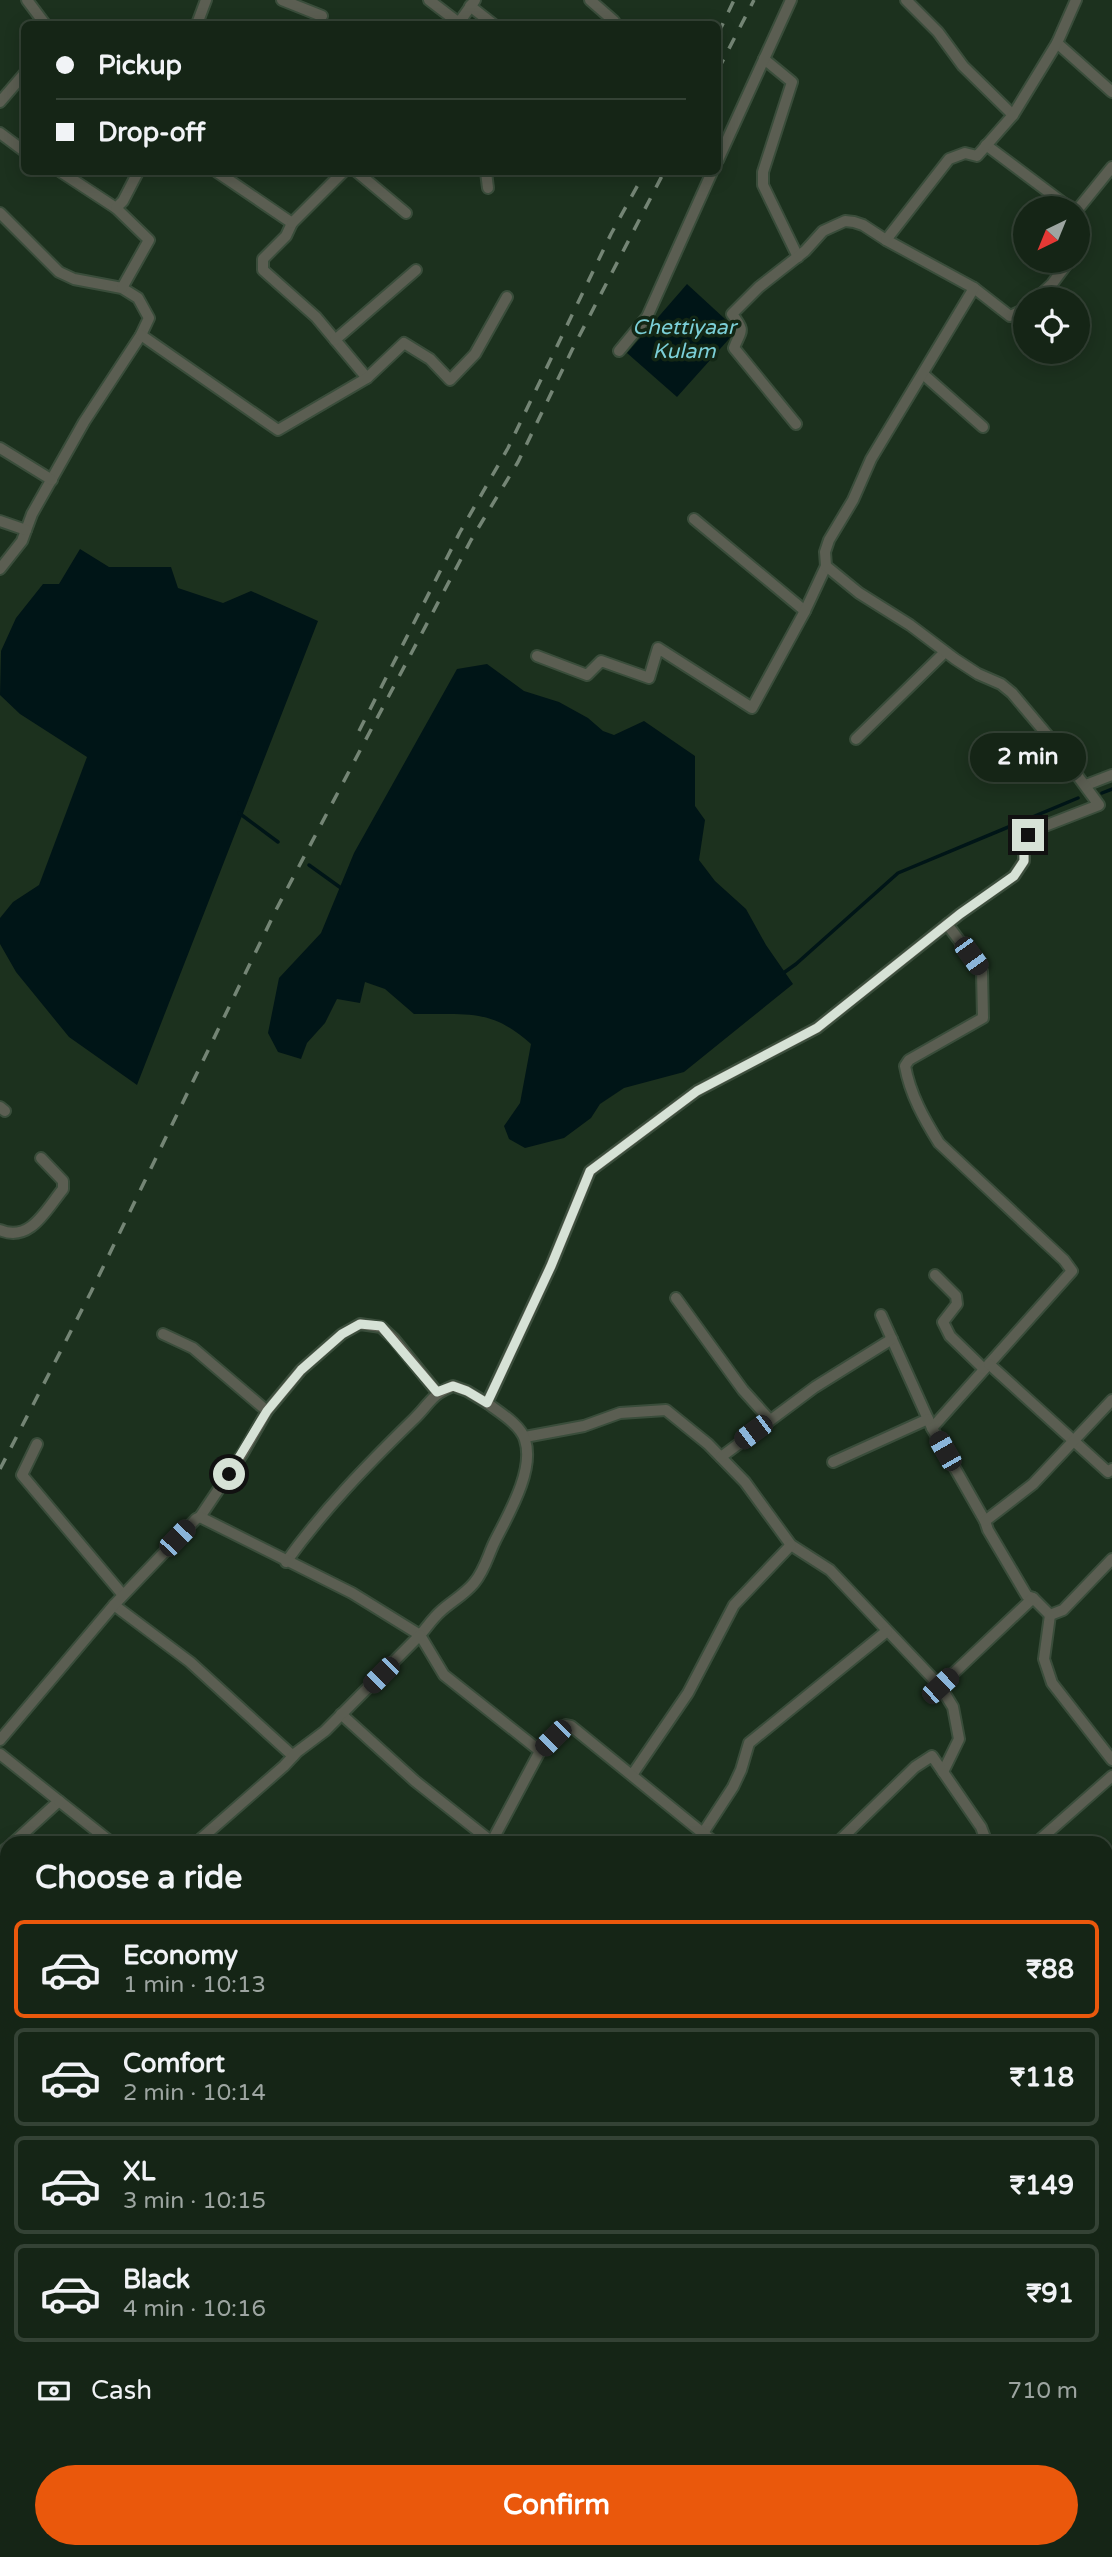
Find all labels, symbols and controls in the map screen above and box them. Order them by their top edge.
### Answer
text: Pickup [98,50,182,81]
text: Drop-off [98,117,205,148]
north arrow [1013,196,1090,273]
map controls [1013,196,1090,364]
button: locate [1013,287,1090,364]
water label: Chettiyaar Kulam [632,315,739,364]
callout: 2 min [970,734,1086,782]
text: 2 min [997,743,1059,771]
route end [1012,819,1044,851]
car [951,933,992,979]
car [730,1411,777,1453]
car [926,1428,965,1474]
route start [213,1458,245,1490]
car [155,1516,200,1560]
car [359,1653,404,1697]
car [918,1664,963,1708]
car [531,1716,576,1760]
text: Choose a ride [35,1859,242,1897]
icon: car [39,1938,102,2001]
text: Economy [123,1940,238,1971]
text: ₹88 [1026,1954,1074,1985]
text: 1 min · 10:13 [123,1971,266,1999]
icon: car [39,2046,102,2109]
text: Comfort [123,2048,225,2079]
text: ₹118 [1010,2062,1074,2093]
text: 2 min · 10:14 [123,2079,266,2107]
icon: car [39,2154,102,2217]
text: XL [123,2156,155,2187]
text: ₹149 [1010,2170,1074,2201]
text: 3 min · 10:15 [123,2187,266,2215]
icon: car [39,2262,102,2325]
text: Black [123,2264,190,2295]
text: ₹91 [1026,2278,1074,2309]
text: 4 min · 10:16 [123,2295,266,2323]
icon: cash [35,2372,73,2410]
text: Cash [91,2375,152,2406]
text: 710 m [1008,2377,1078,2405]
button: Confirm [35,2465,1078,2545]

